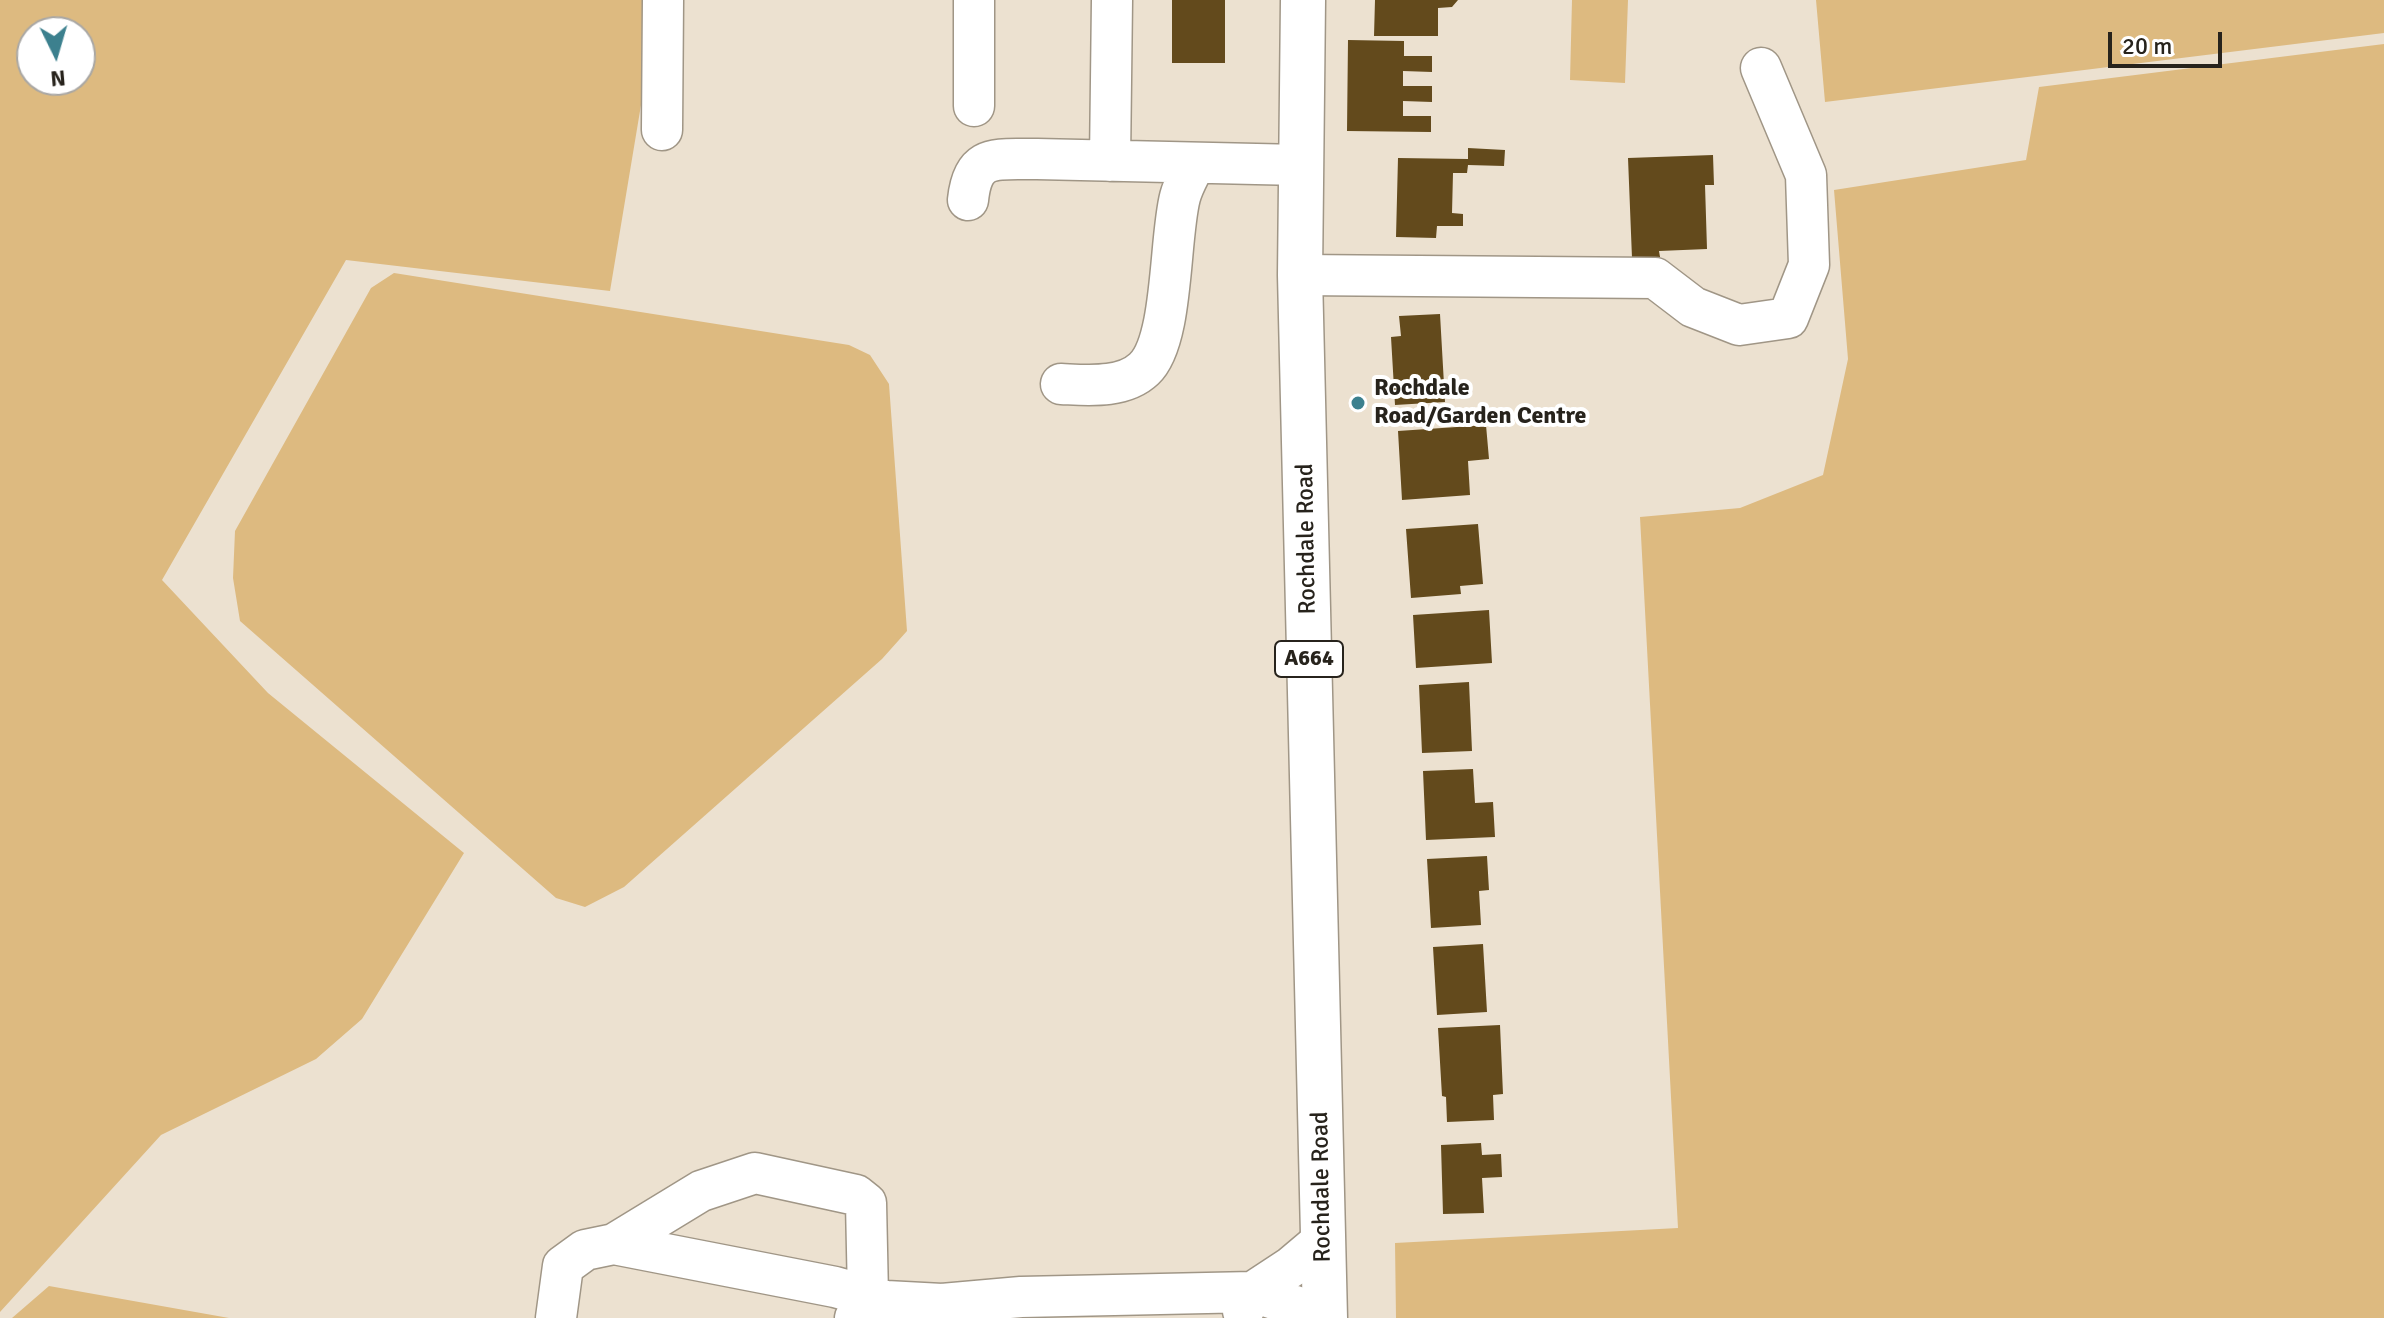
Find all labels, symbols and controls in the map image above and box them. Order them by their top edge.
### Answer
north arrow [16,16,96,96]
scale bar [2112,16,2226,66]
text: 20 m [2122,31,2172,61]
text: N [49,64,67,93]
place label: Rochdale Road/Garden Centre [1374,375,1587,431]
marker: Rochdale Road/Garden Centre [1349,394,1367,412]
street label: Rochdale Road [1291,463,1323,615]
road number: A664 [1275,641,1343,677]
street label: Rochdale Road [1306,1111,1338,1263]

